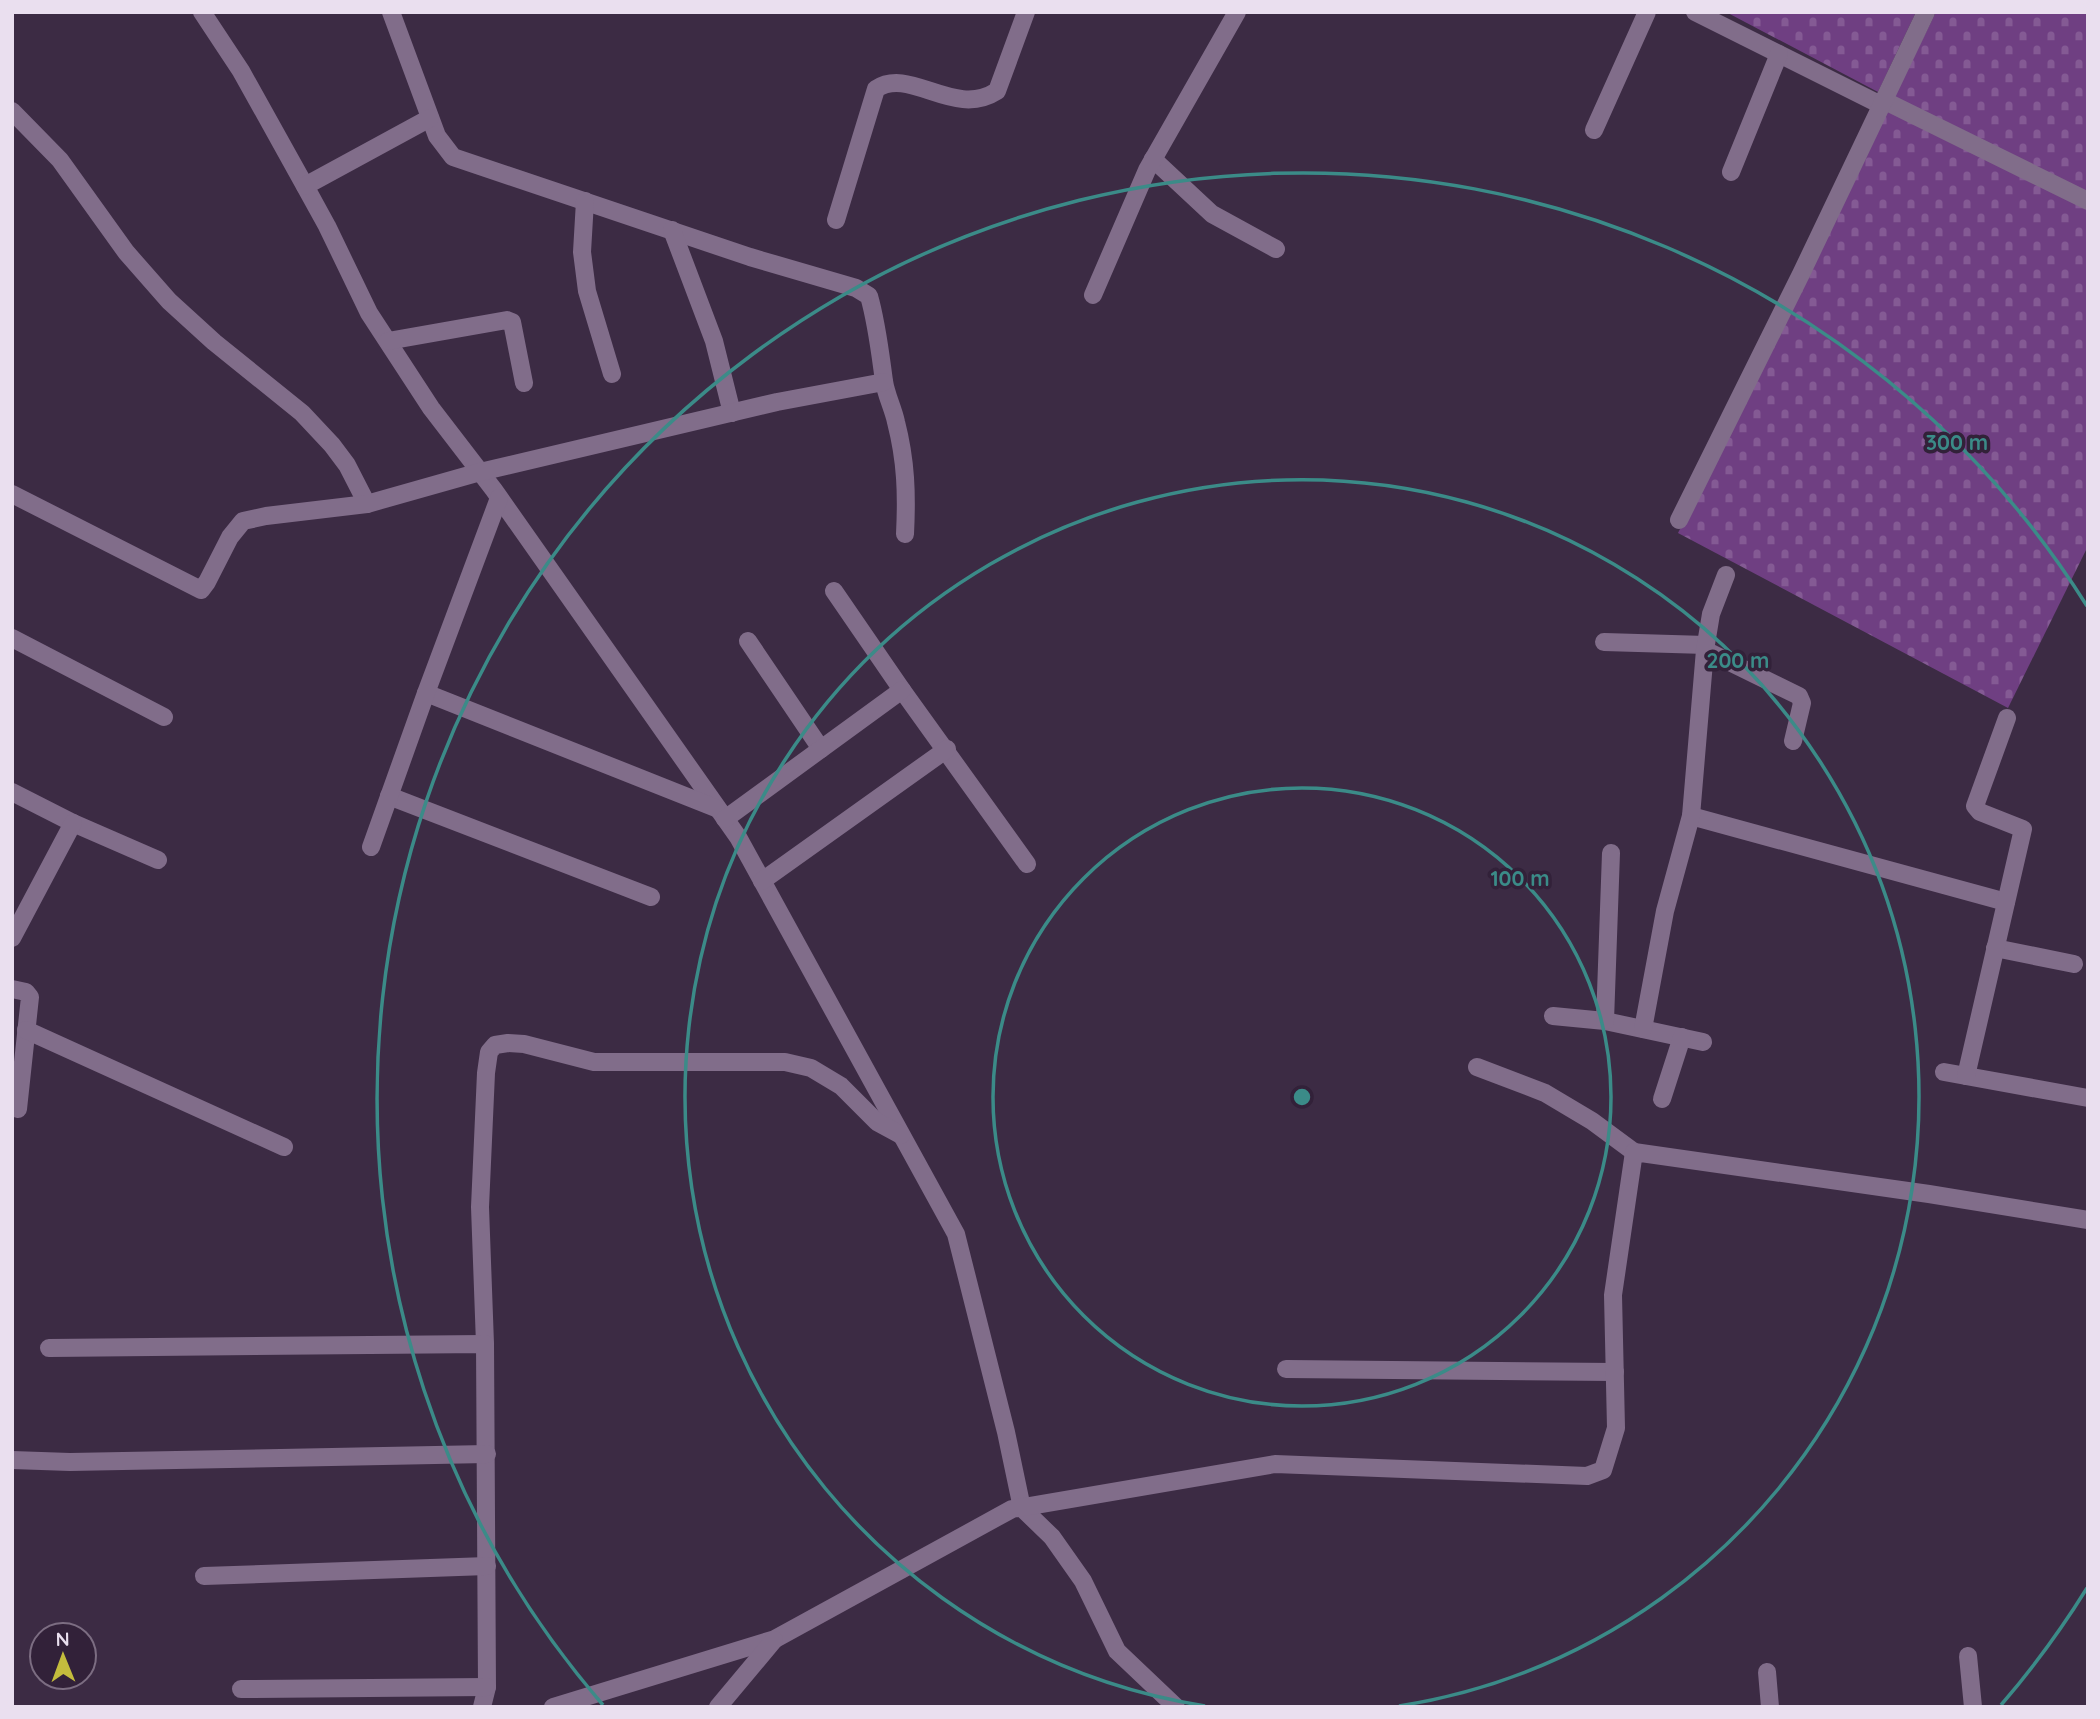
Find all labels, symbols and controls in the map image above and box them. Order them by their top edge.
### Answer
text: 300 m [1926,429,1988,455]
text: 200 m [1707,647,1769,673]
text: 100 m [1490,865,1550,891]
centre of rings [1290,1085,1314,1109]
north arrow [28,1621,98,1691]
text: N [56,1627,70,1651]

